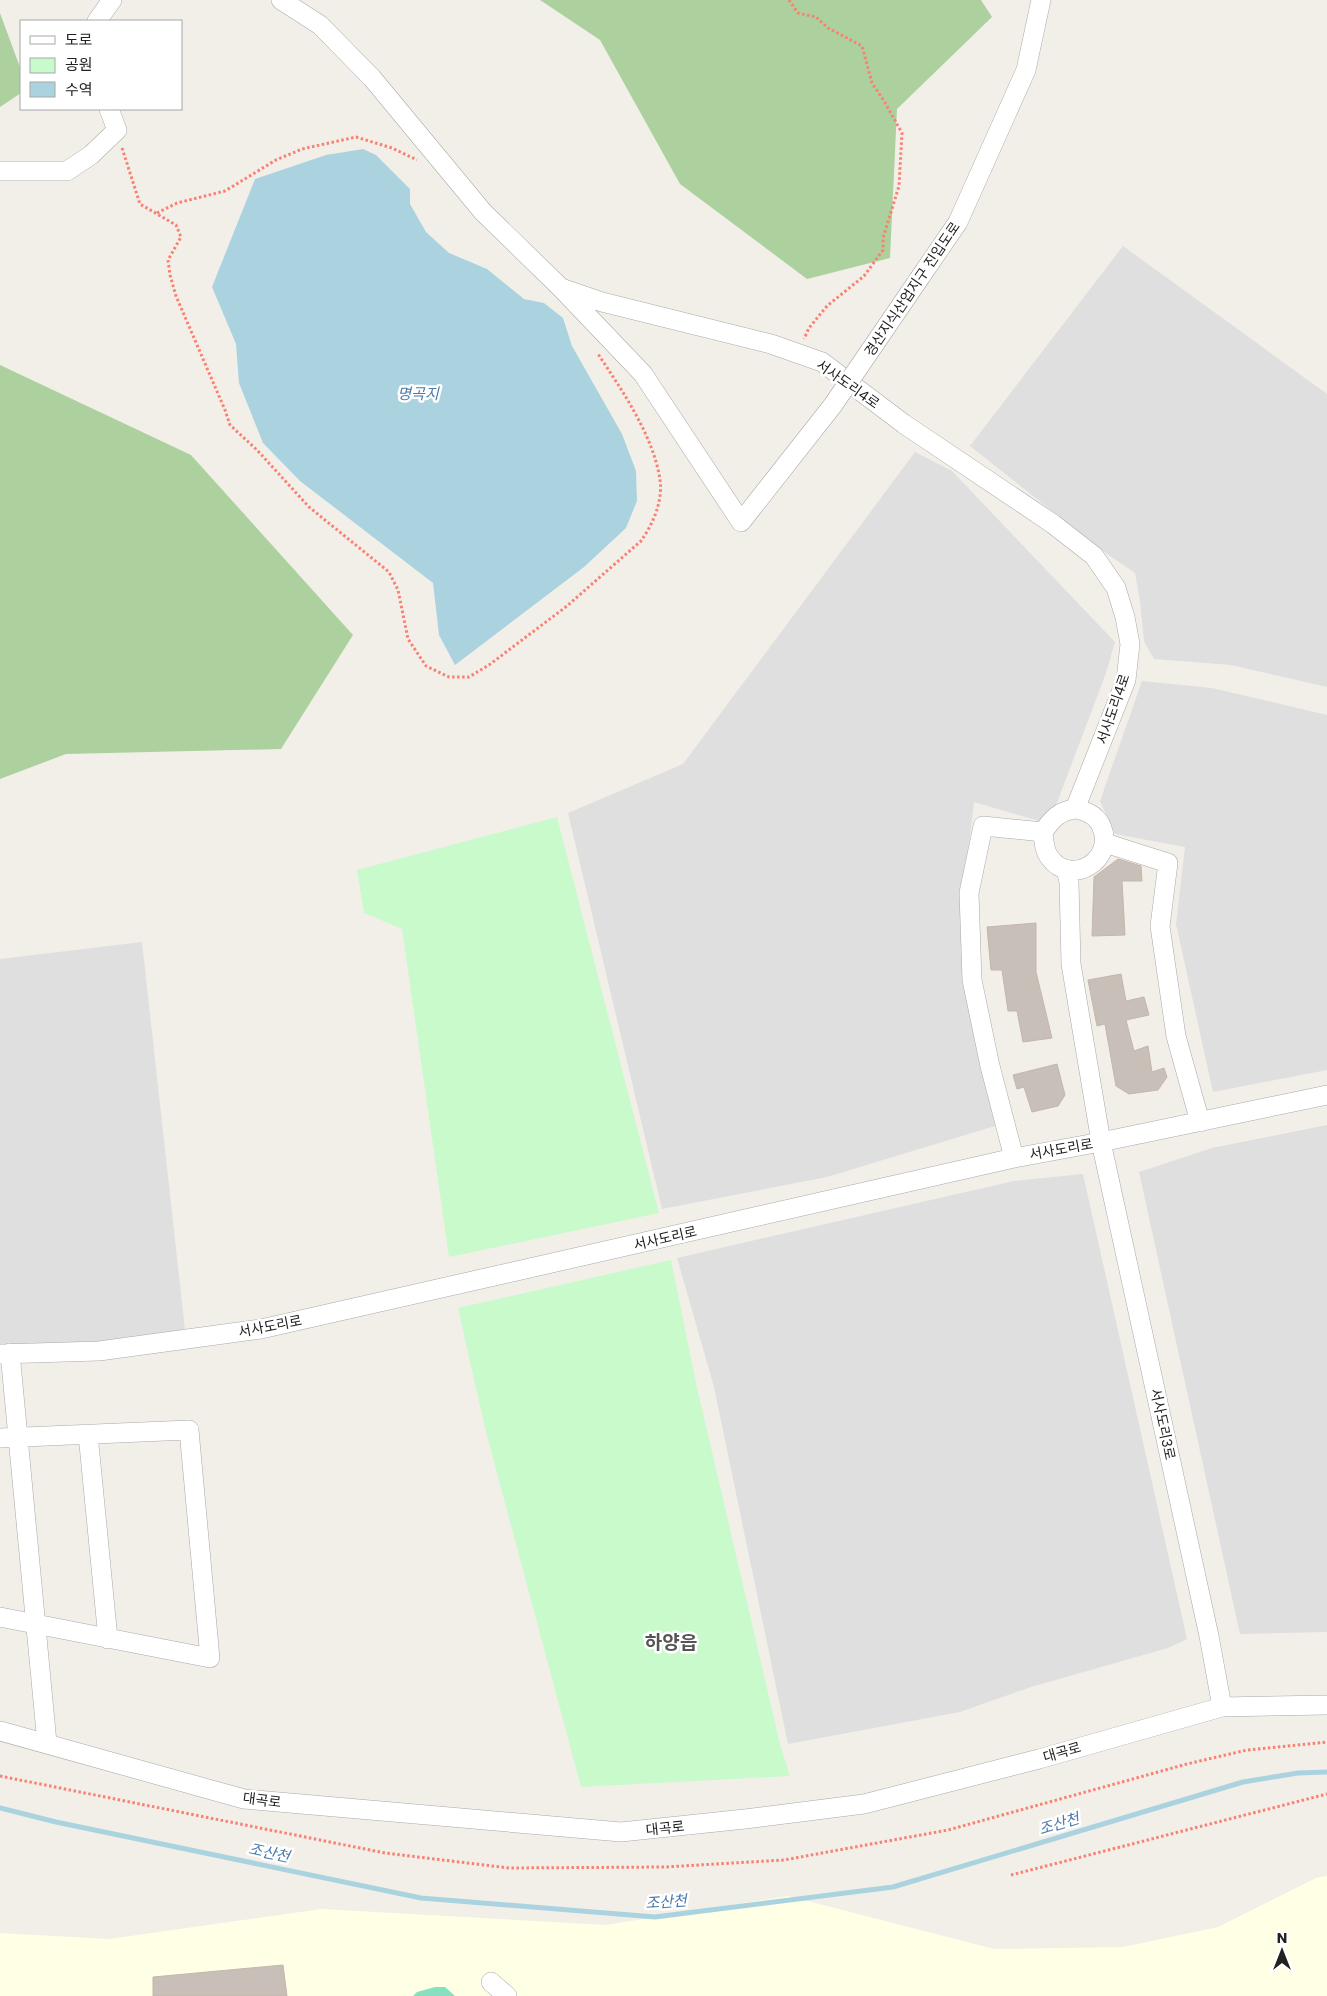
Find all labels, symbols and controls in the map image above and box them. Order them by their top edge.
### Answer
legend [20,20,182,110]
text: 도로 [65,29,93,50]
text: 공원 [65,54,93,75]
text: 수역 [65,79,93,100]
street label: 경산지식산업지구 진입도로 [859,218,965,360]
street label: 서사도리4로 [812,355,884,413]
water label: 명곡지 [397,383,440,404]
street label: 서사도리4로 [1092,671,1134,747]
street label: 서사도리로 [1028,1134,1095,1164]
street label: 서사도리로 [631,1221,699,1255]
street label: 서사도리로 [236,1310,304,1342]
street label: 서사도리3로 [1146,1386,1180,1462]
district label: 하양읍 [645,1629,697,1656]
street label: 대곡로 [1041,1737,1083,1767]
street label: 대곡로 [242,1788,283,1812]
water label: 조산천 [1036,1807,1084,1840]
street label: 대곡로 [645,1816,685,1840]
water label: 조산천 [247,1838,294,1868]
water label: 조산천 [645,1889,690,1913]
north arrow [1257,1926,1307,1976]
text: N [1277,1928,1287,1948]

